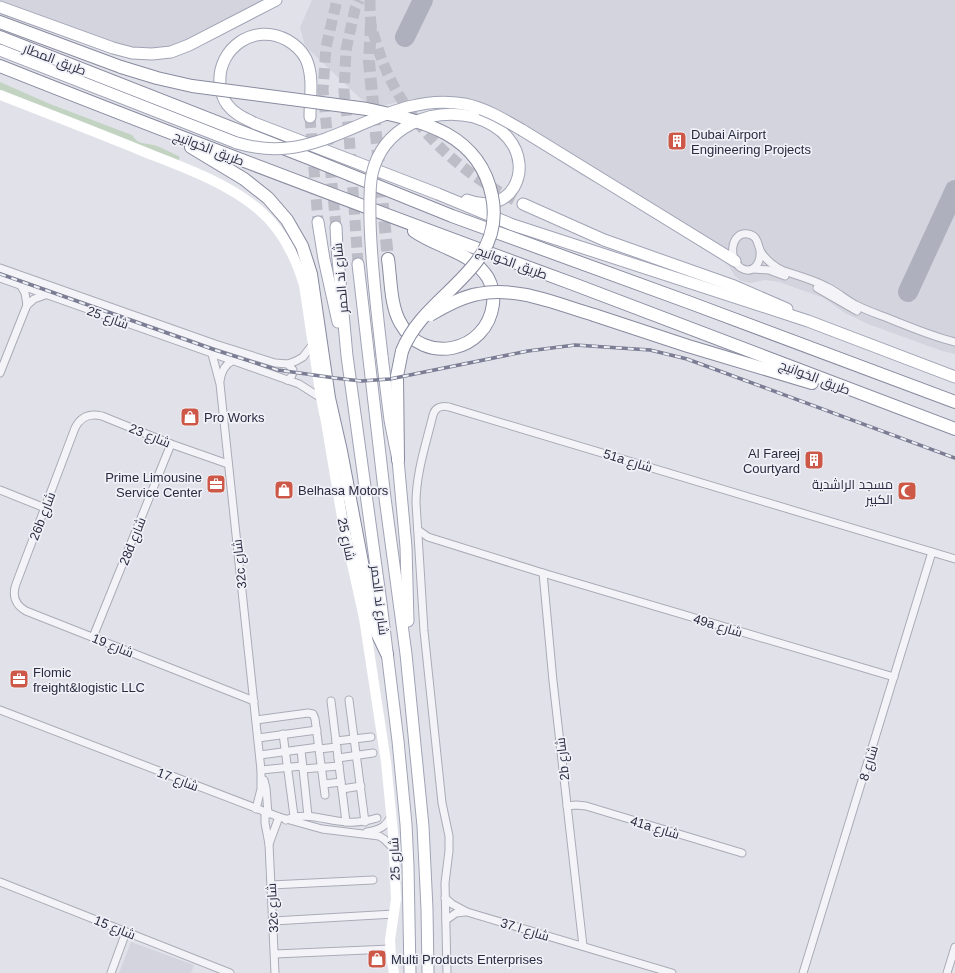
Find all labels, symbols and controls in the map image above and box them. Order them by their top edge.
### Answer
street label: طريق المطار [20,40,88,78]
place label: Dubai Airport Engineering Projects [691,127,811,157]
street label: طريق الخوانيج [171,128,246,170]
building icon: Dubai Airport Engineering Projects [666,130,688,152]
street label: شارع ند الحمر [330,242,352,315]
street label: طريق الخوانيج [474,243,549,283]
street label: شارع 25 [85,303,131,333]
street label: طريق الخوانيج [777,357,852,399]
shop icon: Pro Works [179,406,201,428]
place label: Pro Works [204,410,265,425]
street label: شارع 23 [127,420,173,451]
street label: 51a شارع [601,446,654,476]
place label: Al Fareej Courtyard [743,446,800,476]
building icon: Al Fareej Courtyard [803,449,825,471]
place label: Prime Limousine Service Center [105,470,203,500]
office icon: Prime Limousine Service Center [205,473,227,495]
place label: مسجد الراشدية الكبير [812,477,893,507]
shop icon: Belhasa Motors [273,479,295,501]
mosque icon: مسجد الراشدية الكبير [896,480,918,502]
place label: Belhasa Motors [298,483,389,498]
street label: 26b شارع [26,490,59,543]
street label: 28d شارع [116,515,150,568]
street label: شارع 25 [334,516,358,562]
street label: 32c شارع [229,538,251,589]
street label: شارع ند الحمر [367,563,391,636]
street label: 49a شارع [691,611,744,641]
street label: شارع 19 [90,630,136,661]
place label: Flomic freight&logistic LLC [33,665,145,695]
office icon: Flomic freight&logistic LLC [8,668,30,690]
street label: 2b شارع [553,737,573,781]
street label: شارع 8 [856,744,882,783]
street label: شارع 17 [155,765,201,795]
street label: 41a شارع [628,813,681,843]
street label: شارع 25 [386,837,404,881]
street label: 32c شارع [264,883,282,933]
street label: شارع 15 [92,912,138,943]
street label: شارع ا 37 [498,915,551,945]
shop icon: Multi Products Enterprises [366,948,388,970]
place label: Multi Products Enterprises [391,952,543,967]

